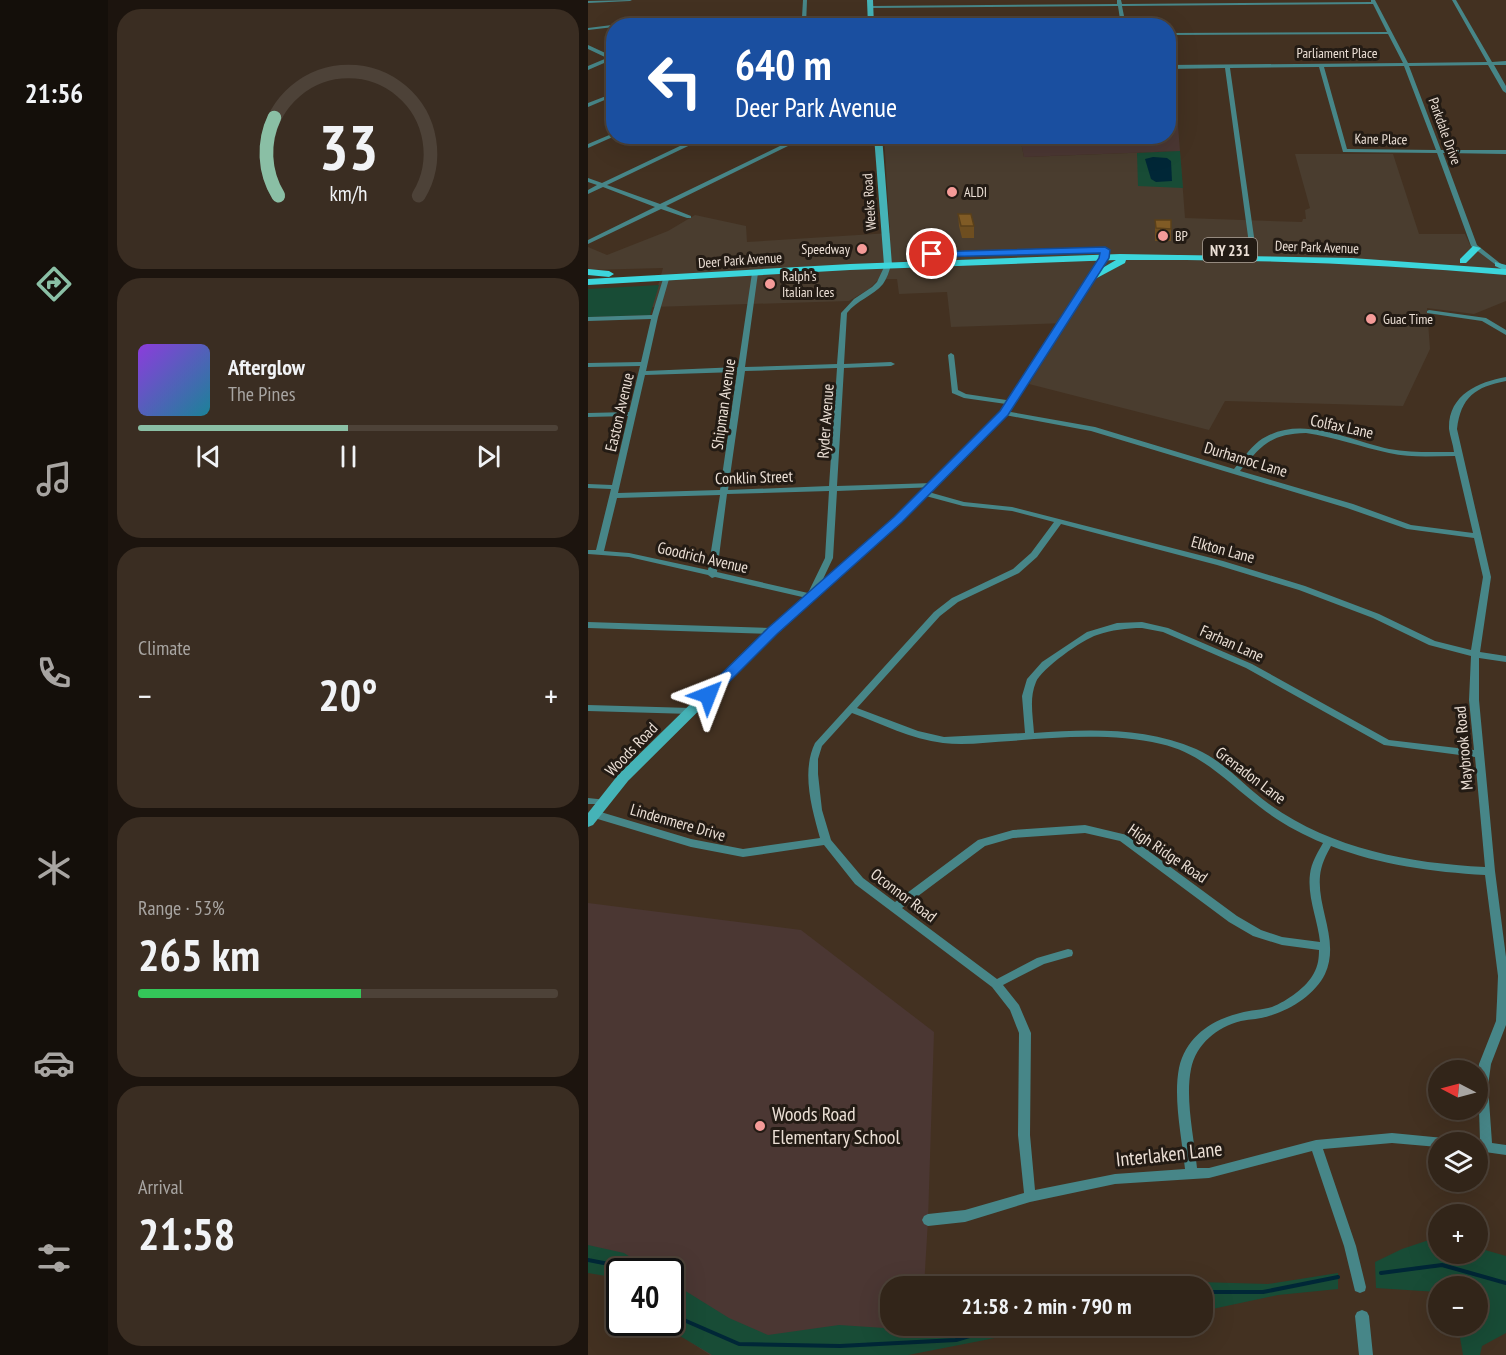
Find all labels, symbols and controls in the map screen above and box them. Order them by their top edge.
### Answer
text: 640 m [735,37,832,92]
icon: left [636,42,714,120]
street label: Parliament Place [1297,44,1378,62]
text: 21:56 [25,76,83,110]
text: Deer Park Avenue [735,90,897,124]
street label: Parkdale Drive [1425,95,1465,167]
text: 33 [318,106,378,187]
street label: Kane Place [1354,130,1408,148]
street label: Weeks Road [858,173,880,231]
text: km/h [329,179,367,207]
place label: ALDI [964,183,987,201]
marker: ALDI [945,185,959,199]
place label: BP [1175,227,1188,245]
pin [906,228,957,279]
marker: BP [1156,229,1170,243]
icon: arrive [915,237,948,270]
street label: Deer Park Avenue [1275,237,1360,257]
road number: NY 231 [1203,238,1257,262]
place label: Speedway [801,240,851,258]
marker: Speedway [855,242,869,256]
street label: Deer Park Avenue [697,248,783,272]
icon: directions [33,263,75,305]
place label: Ralph's Italian Ices [782,267,835,301]
marker: Ralph's Italian Ices [763,277,777,291]
place label: Guac Time [1383,310,1433,328]
marker: Guac Time [1364,312,1378,326]
text: Afterglow [228,353,305,381]
street label: Shipman Avenue [707,357,739,451]
street label: Easton Avenue [600,371,638,453]
text: The Pines [228,381,295,407]
street label: Ryder Avenue [812,383,838,459]
street label: Colfax Lane [1309,410,1375,442]
street label: Durhamoc Lane [1202,437,1290,481]
icon: previous [192,440,225,473]
icon: pause [332,440,365,473]
icon: next [472,440,505,473]
icon: music [33,458,75,500]
street label: Conklin Street [715,466,794,488]
street label: Elkton Lane [1189,531,1257,567]
street label: Goodrich Avenue [656,537,750,577]
street label: Farhan Lane [1197,620,1267,666]
text: Climate [138,635,191,661]
icon: phone [33,652,75,694]
position arrow [676,663,740,727]
text: 20° [318,665,378,723]
text: − [138,674,152,717]
text: + [544,674,558,717]
street label: Maybrook Road [1449,705,1477,791]
street label: Woods Road [601,718,662,780]
street label: Grenadon Lane [1212,742,1290,808]
street label: Lindenmere Drive [628,799,728,845]
street label: High Ridge Road [1124,819,1212,887]
icon: climate [33,847,75,889]
street label: Oconnor Road [867,864,941,926]
text: Range · 53% [138,895,225,921]
text: 265 km [138,925,260,983]
icon: car [33,1042,75,1084]
north arrow [1428,1060,1488,1120]
map controls [1428,1060,1488,1336]
place label: Woods Road Elementary School [772,1101,900,1150]
marker: Woods Road Elementary School [753,1119,767,1133]
button: layers [1428,1132,1488,1192]
street label: Interlaken Lane [1114,1135,1224,1173]
text: Arrival [138,1174,183,1200]
text: 21:58 [138,1204,235,1262]
button: + [1428,1204,1488,1264]
icon: filters [33,1237,75,1279]
speed limit sign: 40 [606,1258,684,1336]
button: − [1428,1276,1488,1336]
text: 21:58 · 2 min · 790 m [961,1292,1132,1320]

